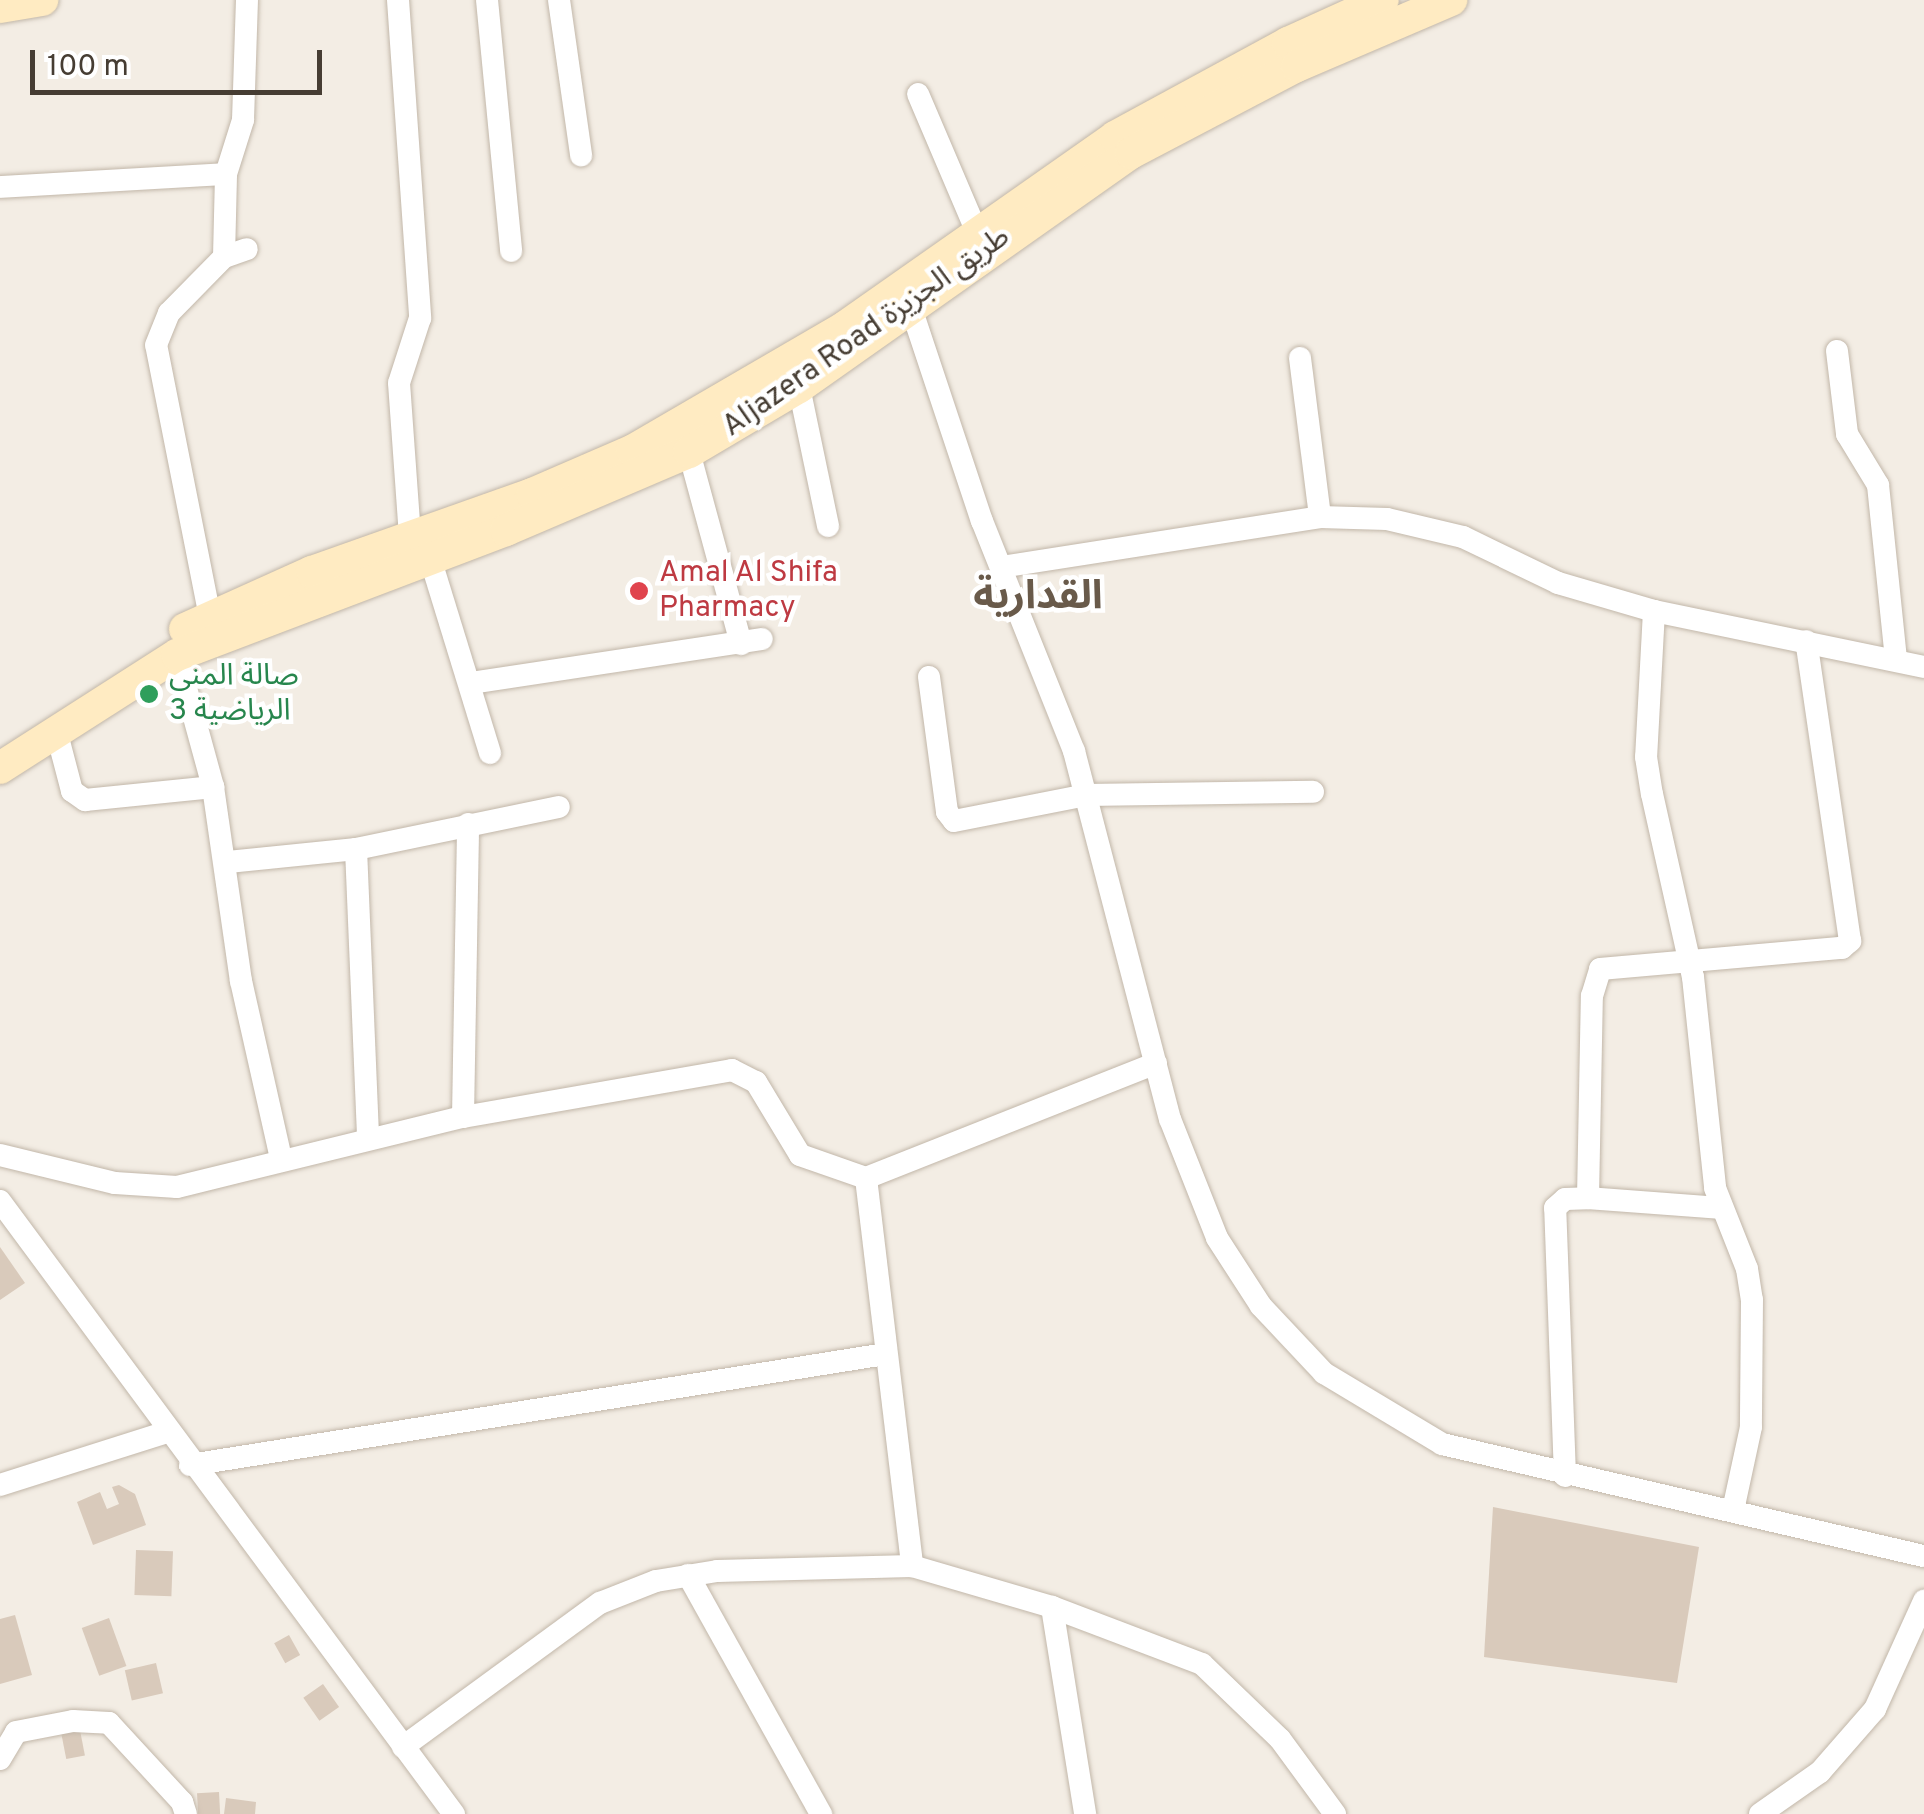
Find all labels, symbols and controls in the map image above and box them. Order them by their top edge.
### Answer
scale bar [35,30,328,92]
text: 100 m [47,49,129,86]
street label: Aljazera Road طريق الجزيزة [716,220,1018,446]
place label: Amal Al Shifa Pharmacy [659,556,839,626]
district label: القدارية [973,574,1103,622]
marker: Amal Al Shifa Pharmacy [628,580,650,602]
place label: صالة المنى الرياضية 3 [169,659,299,730]
marker: صالة المنى الرياضية 3 [138,683,160,705]

